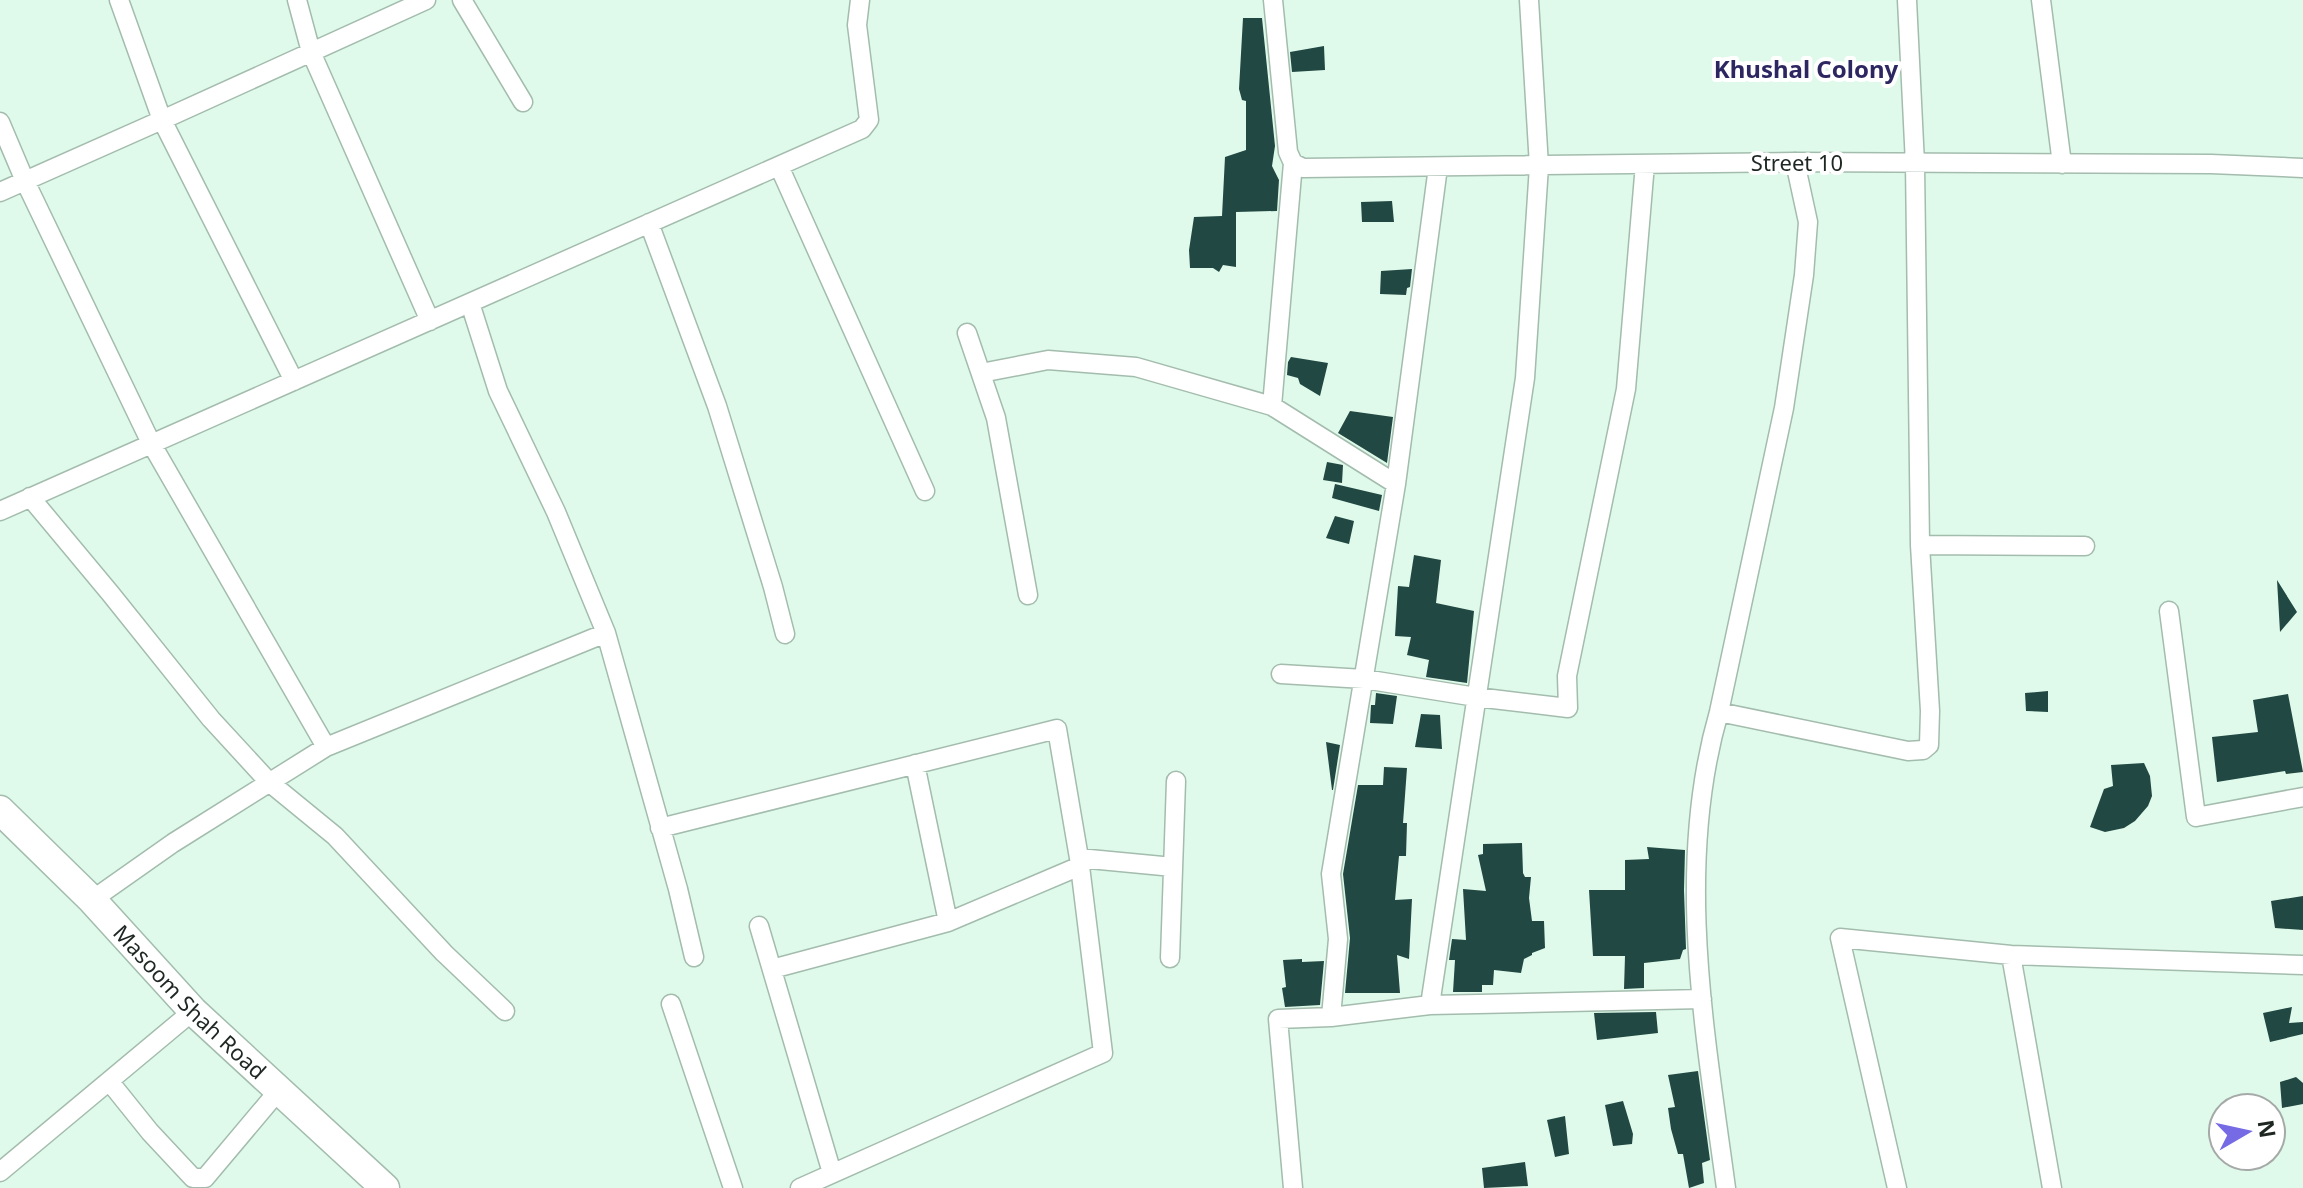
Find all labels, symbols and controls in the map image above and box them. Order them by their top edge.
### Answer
district label: Khushal Colony [1714,52,1899,85]
street label: Street 10 [1751,147,1843,177]
street label: Masoom Shah Road [107,918,273,1085]
north arrow [2207,1092,2287,1172]
text: N [2252,1118,2284,1140]

